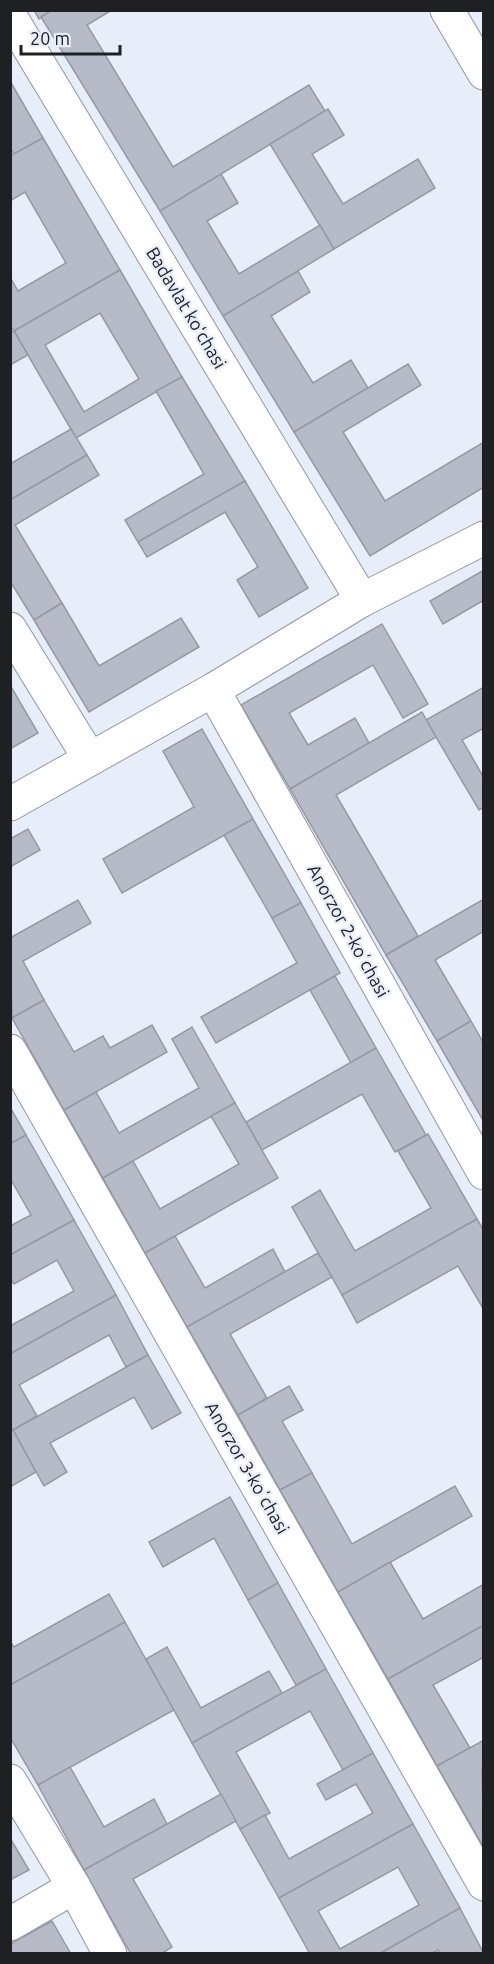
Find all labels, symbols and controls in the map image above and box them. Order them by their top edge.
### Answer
scale bar [21,18,120,56]
text: 20 m [30,28,70,48]
street label: Badavlat koʻchasi [143,243,231,372]
street label: Аnorzor 2-koʼchasi [304,861,394,1000]
street label: Аnorzor 3-koʼchasi [202,1398,294,1537]

